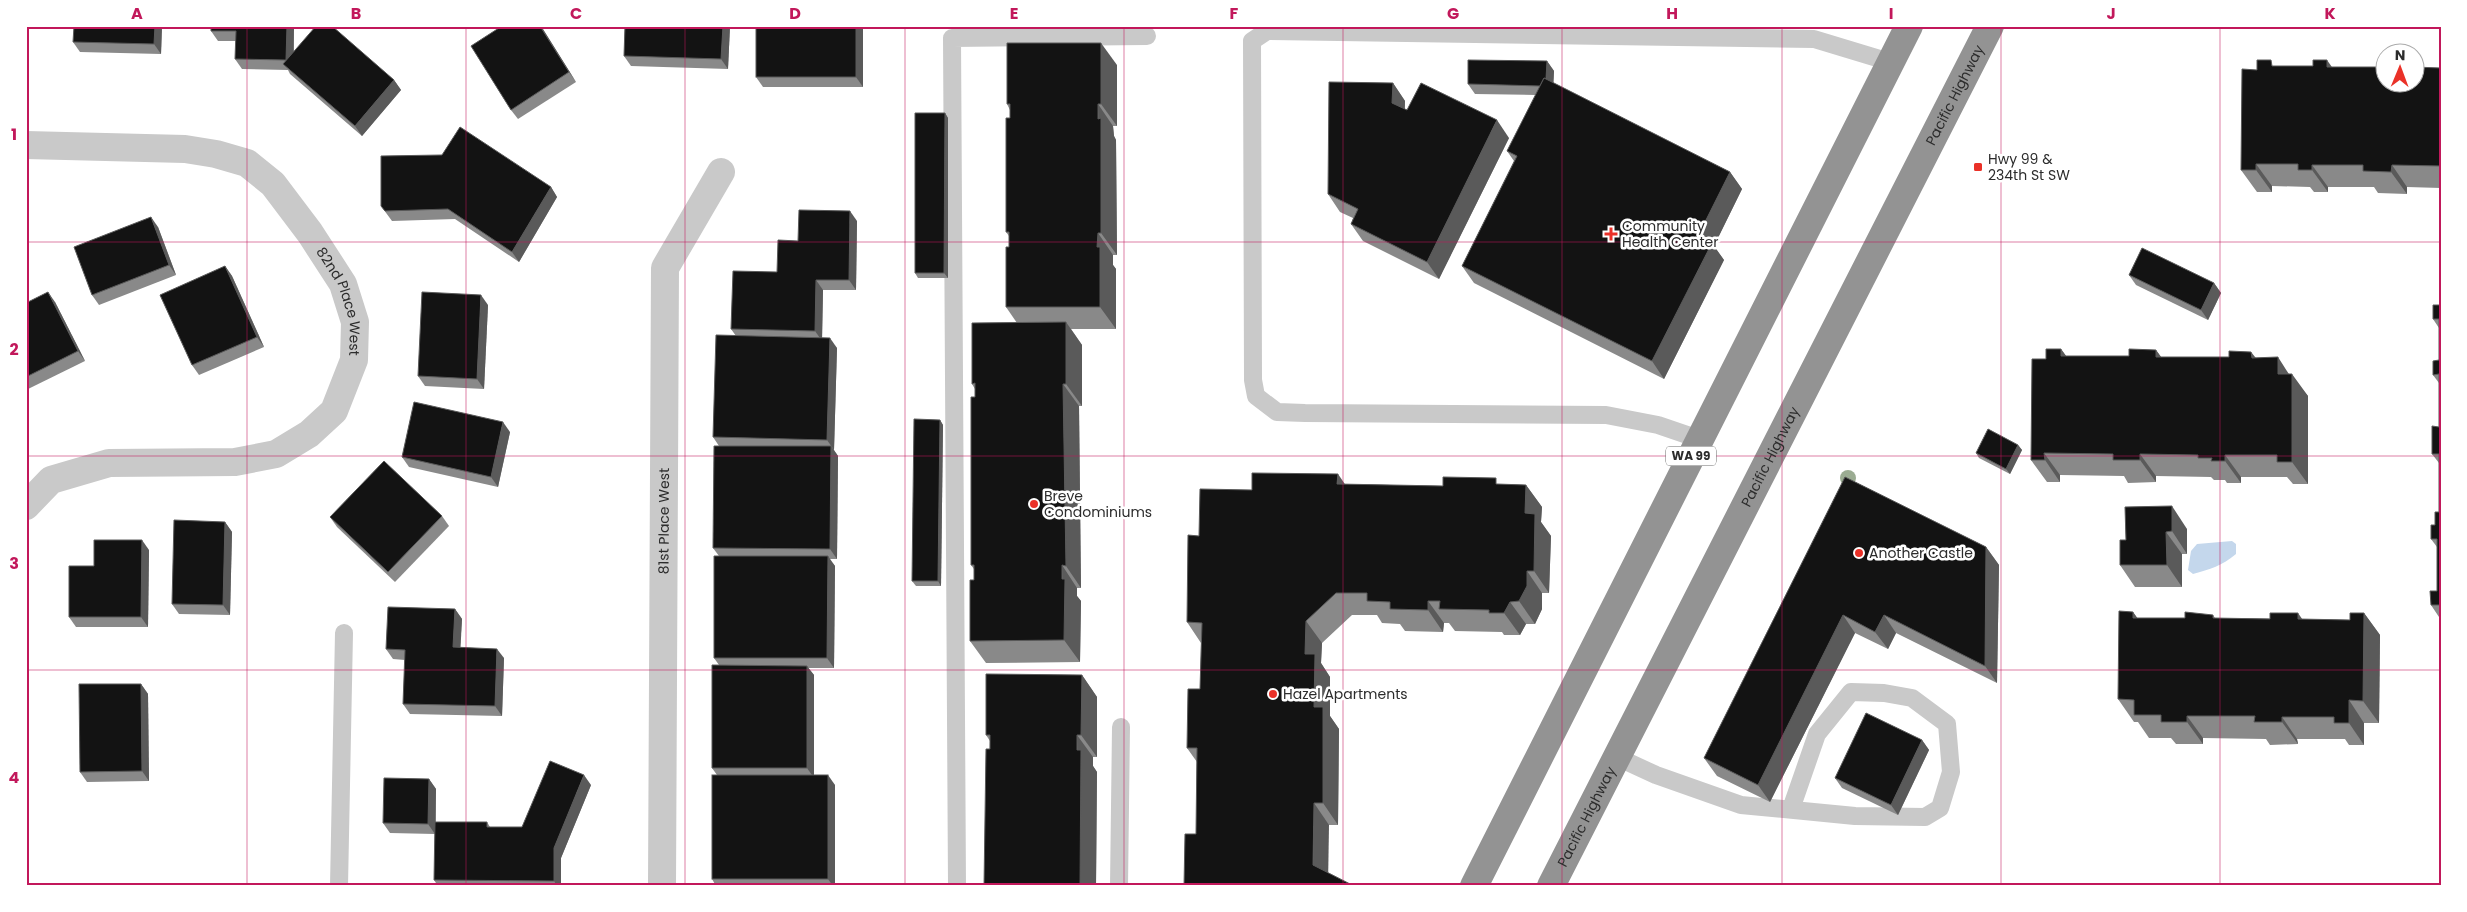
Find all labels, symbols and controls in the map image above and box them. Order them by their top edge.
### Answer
text: A [131,2,143,25]
text: B [351,2,361,25]
text: C [570,2,582,25]
text: D [789,2,801,25]
text: E [1010,2,1018,25]
text: F [1230,2,1239,25]
text: G [1447,2,1459,25]
text: H [1666,2,1678,25]
text: I [1889,2,1893,25]
text: J [2106,2,2116,25]
text: K [2324,2,2336,25]
street label: Pacific Highway [1921,41,1989,149]
north arrow [2374,42,2424,92]
text: N [2395,45,2406,65]
text: 1 [11,123,17,146]
place label: Hwy 99 & 234th St SW [1988,149,2070,185]
marker: Hwy 99 & 234th St SW [1972,161,1984,173]
place label: Community Health Center [1622,216,1719,252]
marker: Community Health Center [1604,227,1618,241]
street label: 82nd Place West [312,243,365,356]
text: 2 [9,338,19,361]
street label: Pacific Highway [1736,403,1804,510]
road number: WA 99 [1666,446,1716,466]
street label: 81st Place West [654,468,674,574]
place label: Breve Condominiums [1044,486,1152,522]
marker: Breve Condominiums [1028,498,1040,510]
place label: Another Castle [1869,543,1973,563]
marker: Another Castle [1853,547,1865,559]
text: 3 [9,552,19,575]
place label: Hazel Apartments [1283,684,1408,704]
marker: Hazel Apartments [1267,688,1279,700]
street label: Pacific Highway [1552,763,1620,870]
text: 4 [9,766,20,789]

